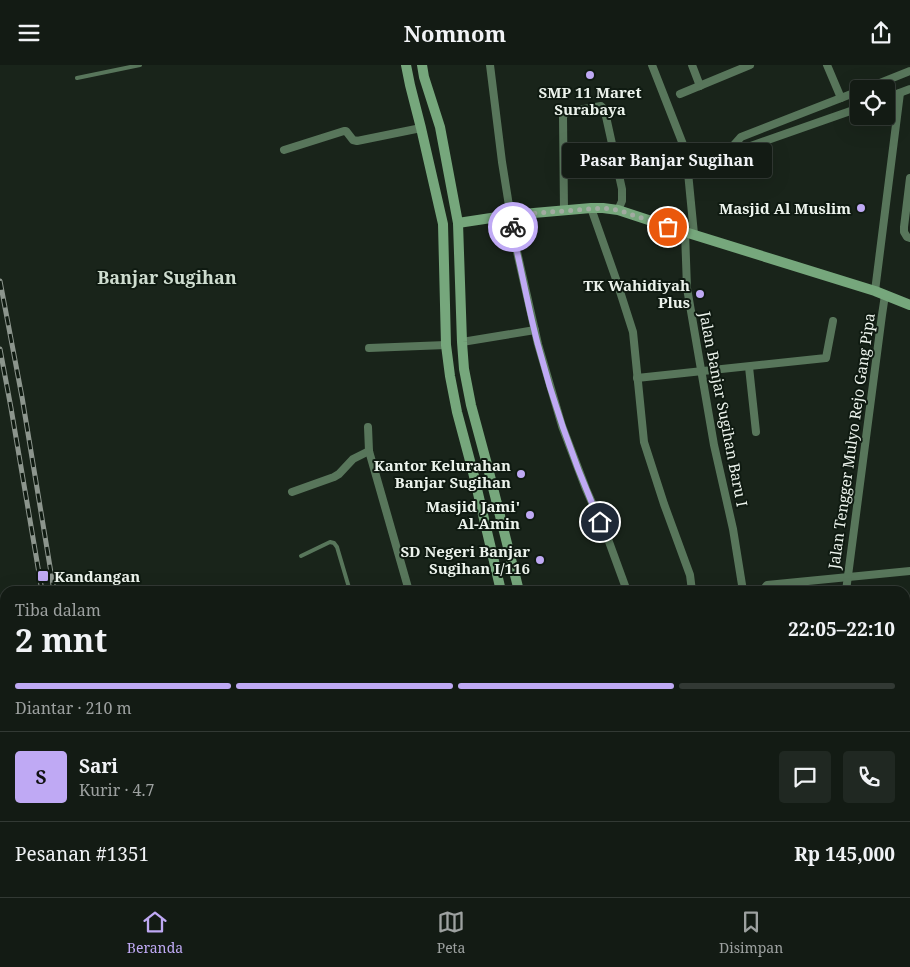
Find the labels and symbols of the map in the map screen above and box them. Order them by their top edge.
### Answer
marker: SMP 11 Maret Surabaya [584,69,596,81]
place label: SMP 11 Maret Surabaya [538,82,642,119]
callout: Pasar Banjar Sugihan [563,142,773,177]
place label: Masjid Al Muslim [719,198,851,218]
courier [488,202,538,252]
marker: Masjid Al Muslim [855,202,867,214]
pin [647,206,689,248]
district label: Banjar Sugihan [97,265,237,289]
place label: TK Wahidiyah Plus [583,275,690,312]
marker: TK Wahidiyah Plus [694,288,706,300]
street label: Jalan Banjar Sugihan Baru I [695,309,753,508]
street label: Jalan Tengger Mulyo Rejo Gang Pipa [823,312,879,571]
place label: Kantor Kelurahan Banjar Sugihan [374,455,511,492]
marker: Kantor Kelurahan Banjar Sugihan [515,468,527,480]
place label: Masjid Jami' Al-Amin [426,496,520,533]
pin [579,501,621,543]
marker: Masjid Jami' Al-Amin [524,509,536,521]
place label: SD Negeri Banjar Sugihan I/116 [400,541,530,578]
marker: SD Negeri Banjar Sugihan I/116 [534,554,546,566]
place label: Kandangan [54,566,140,586]
marker: Kandangan [36,569,50,583]

